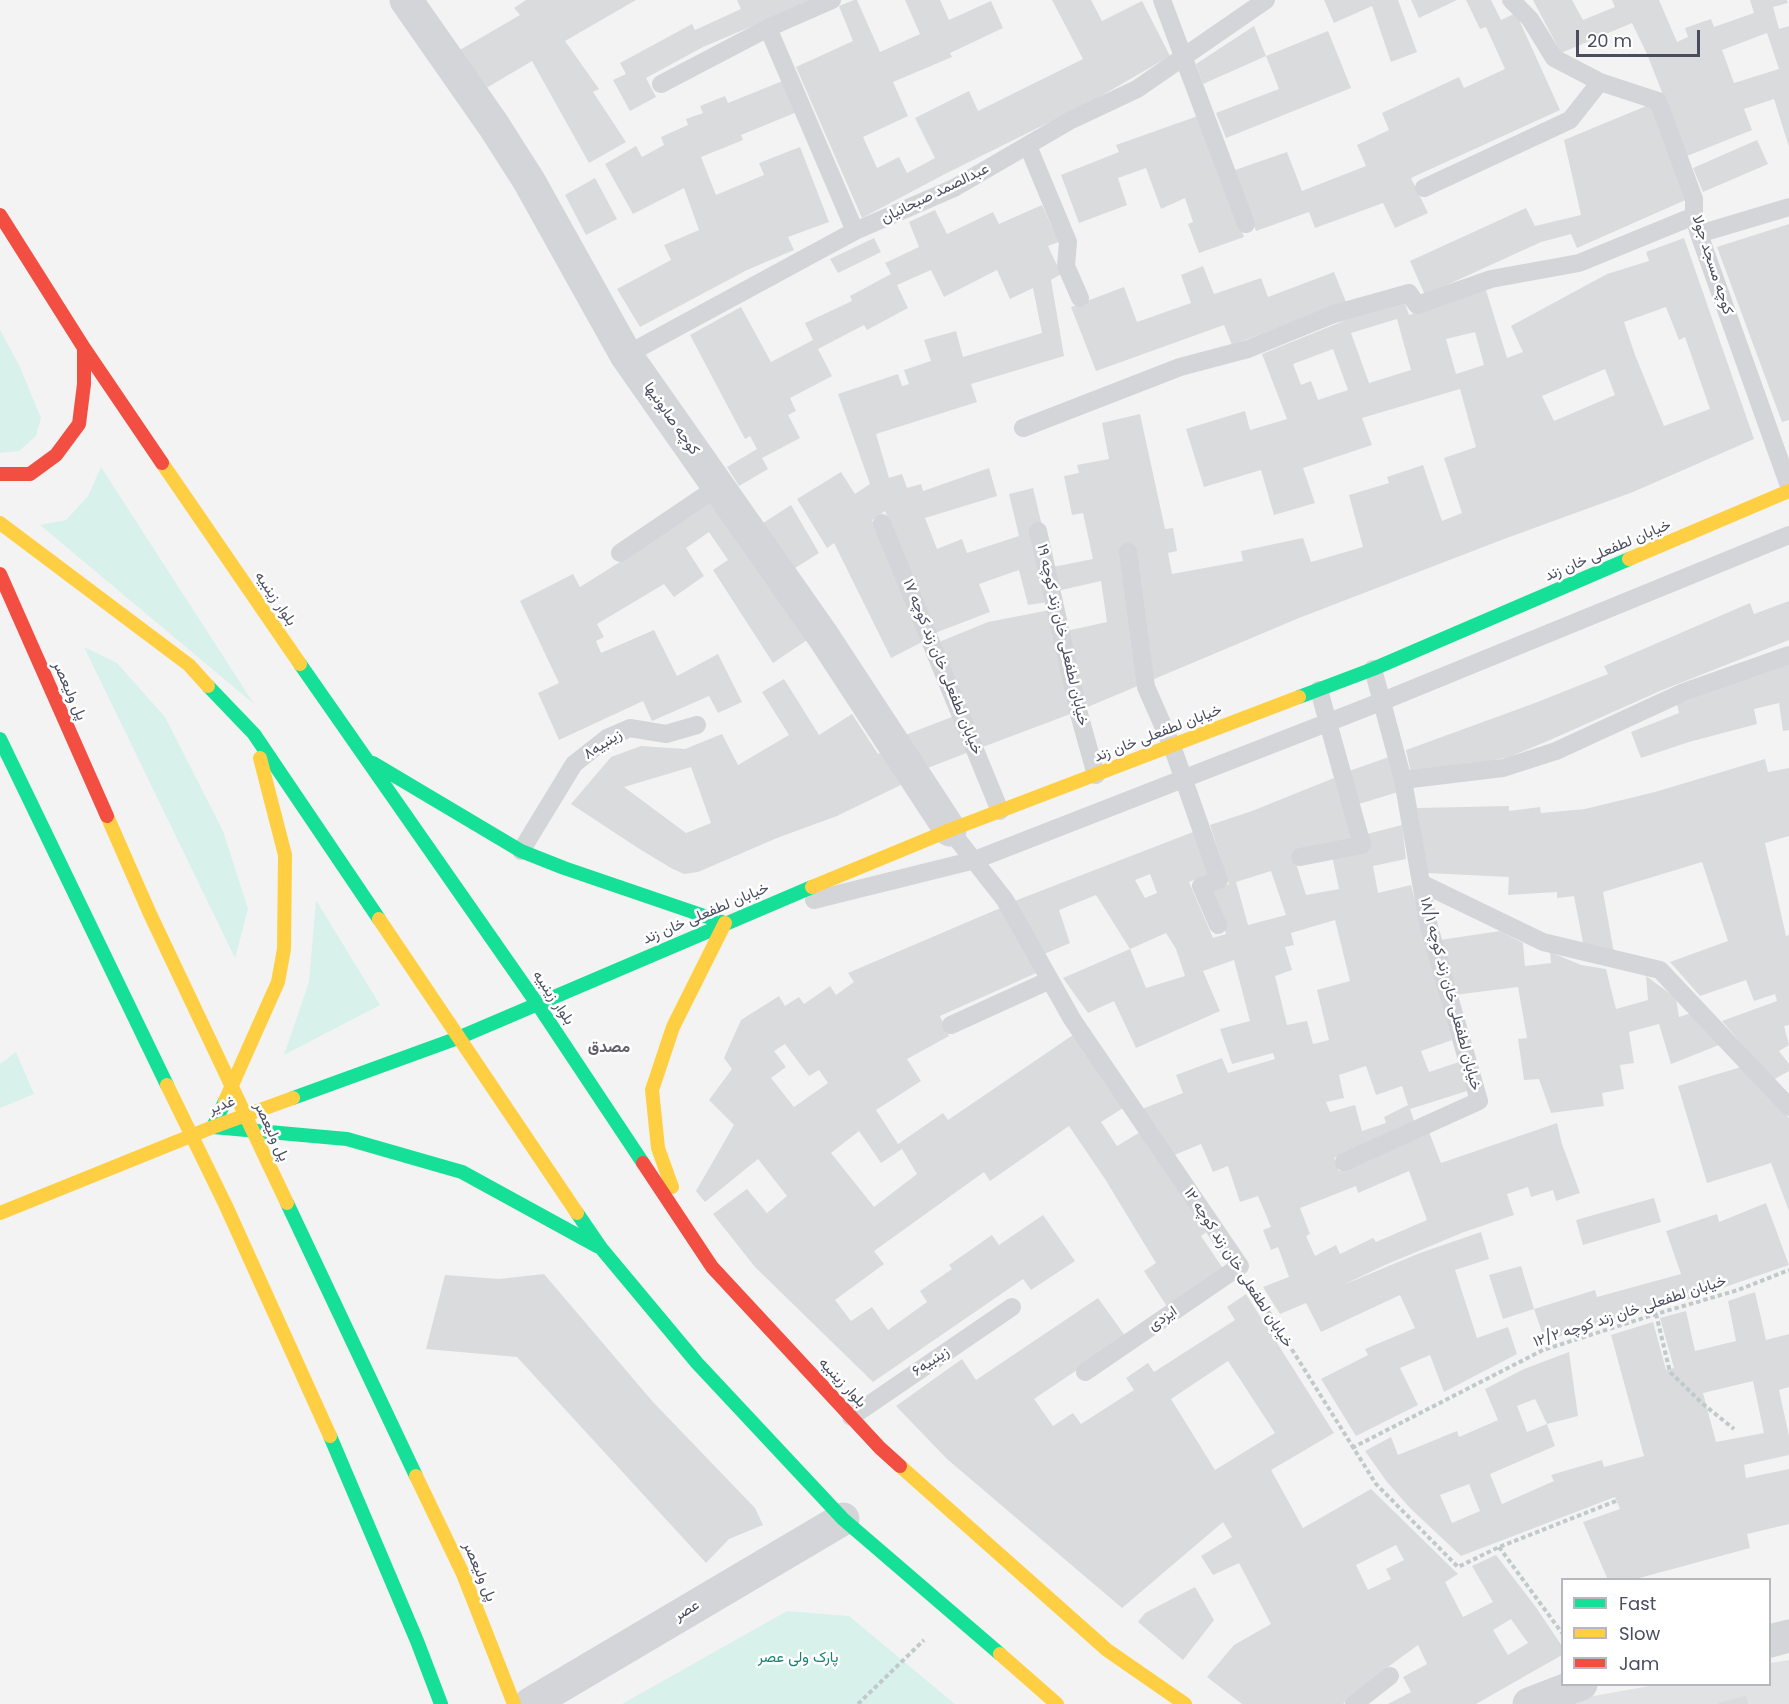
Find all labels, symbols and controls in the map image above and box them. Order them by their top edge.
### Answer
scale bar [1579,18,1704,56]
text: 20 m [1587,28,1632,53]
street label: عبدالصمد صبحانیان [878,160,992,228]
street label: کوچه مسجد جولا [1687,213,1737,317]
street label: کوچه صابونیها [639,379,703,459]
street label: خیابان لطفعلی خان زند [1542,516,1674,586]
street label: خیابان لطفعلی خان زند کوچه ۱۹ [1032,542,1092,728]
street label: بلوار زینبیه [250,568,300,630]
street label: خیابان لطفعلی خان زند کوچه ۱۷ [898,577,986,757]
street label: پل ولیعصر [48,659,90,723]
street label: خیابان لطفعلی خان زند [1092,701,1224,767]
street label: زینبیه۸ [580,726,626,764]
street label: خیابان لطفعلی خان زند [640,879,772,949]
street label: خیابان لطفعلی خان زند کوچه ۱۸/۱ [1416,895,1484,1093]
street label: بلوار زینبیه [528,967,578,1029]
district label: مصدق [588,1038,630,1058]
street label: غدیر [206,1093,238,1119]
street label: پل ولیعصر [250,1100,292,1164]
street label: خیابان لطفعلی خان زند کوچه ۱۲ [1180,1185,1296,1351]
street label: خیابان لطفعلی خان زند کوچه ۱۲/۲ [1531,1272,1729,1352]
street label: ایزدی [1145,1303,1181,1335]
street label: ۶زینبیه [909,1343,953,1381]
street label: بلوار زینبیه [814,1354,870,1412]
street label: پل ولیعصر [458,1540,500,1604]
legend [1561,1578,1771,1686]
text: Fast [1619,1591,1656,1616]
street label: عصر [671,1596,703,1626]
text: Slow [1619,1621,1660,1646]
park label: پارک ولی عصر [758,1649,838,1667]
text: Jam [1619,1651,1659,1676]

